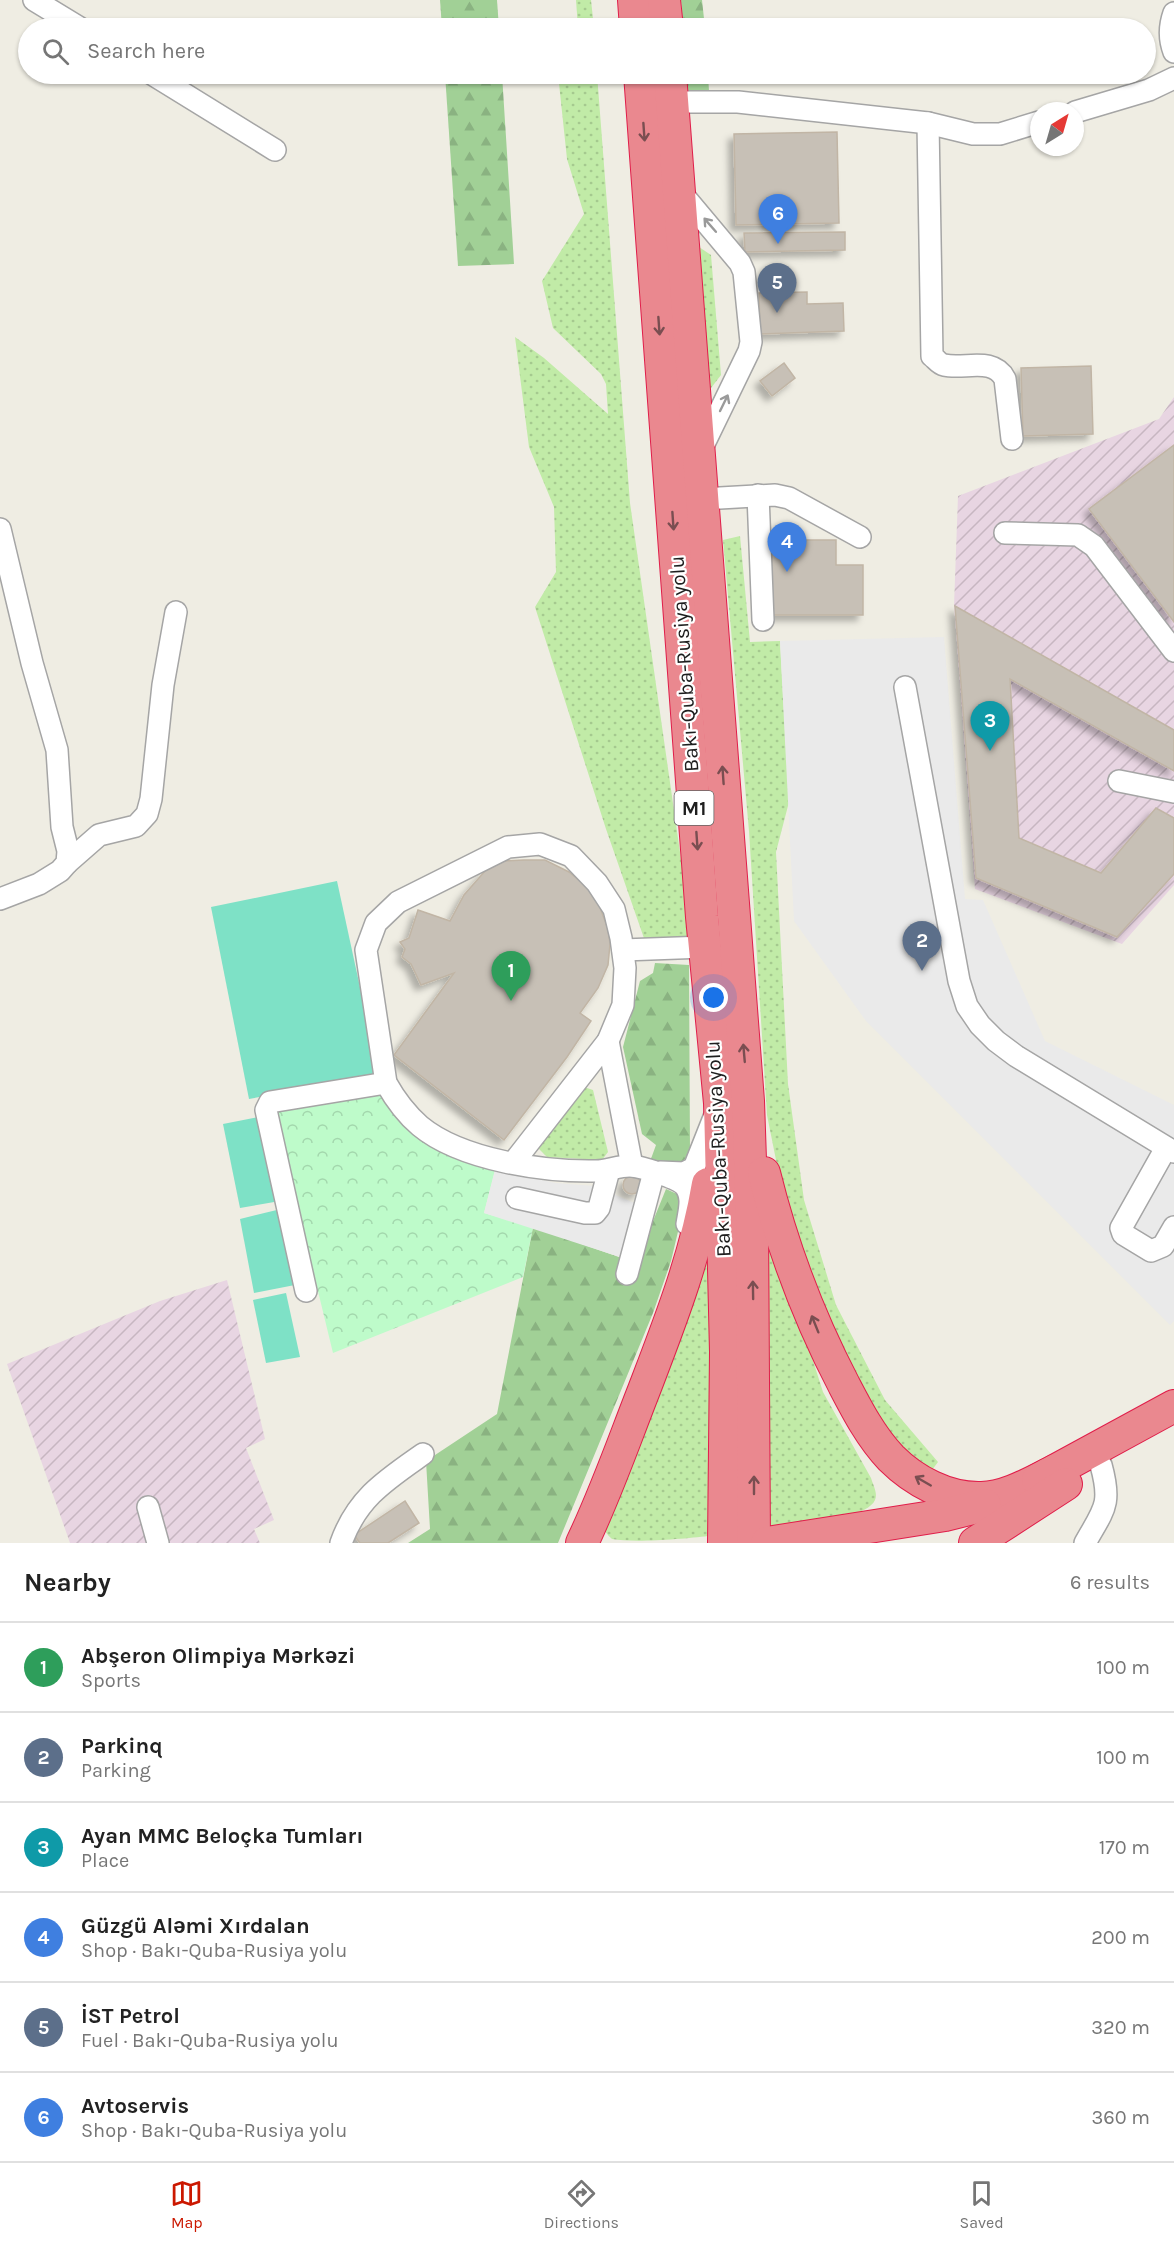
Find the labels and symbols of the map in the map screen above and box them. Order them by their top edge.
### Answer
north arrow [1030,102,1084,156]
one-way arrow [639,121,650,141]
pin: 6 [758,194,798,244]
one-way arrow [703,217,716,233]
pin: 5 [758,264,796,313]
one-way arrow [653,316,664,336]
one-way arrow [719,394,731,412]
one-way arrow [668,510,679,530]
pin: 4 [768,522,806,572]
street label: Bakı-Quba-Rusiya yolu [664,555,704,773]
pin: 3 [970,702,1010,751]
one-way arrow [717,765,728,785]
road number: M1 [674,791,714,825]
one-way arrow [692,830,703,850]
pin: 2 [902,922,942,971]
pin: 1 [492,952,530,1001]
your location [699,983,728,1012]
street label: Bakı-Quba-Rusiya yolu [700,1040,736,1258]
one-way arrow [738,1043,749,1063]
one-way arrow [747,1280,759,1300]
one-way arrow [809,1315,820,1333]
one-way arrow [748,1475,760,1495]
one-way arrow [915,1475,932,1487]

